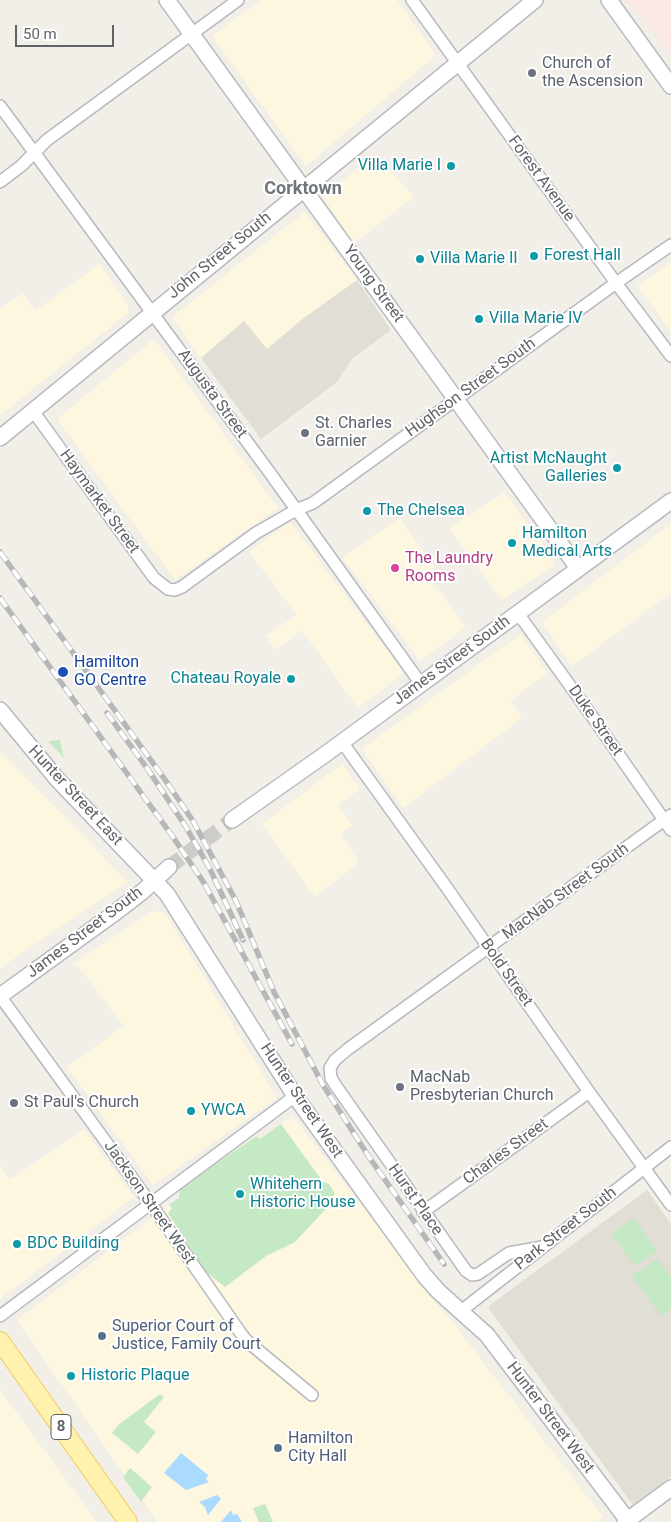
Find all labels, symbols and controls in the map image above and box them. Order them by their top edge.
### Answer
scale bar [18,15,116,47]
text: 50 m [23,25,57,43]
place label: Church of the Ascension [542,54,643,92]
marker: Church of the Ascension [526,67,538,79]
street label: Forest Avenue [503,132,579,226]
place label: Villa Marie I [358,156,441,176]
marker: Villa Marie I [445,160,457,172]
district label: Corktown [264,178,342,200]
street label: John Street South [165,209,275,303]
street label: Young Street [338,242,408,326]
place label: Forest Hall [544,246,621,266]
place label: Villa Marie II [430,249,518,269]
marker: Forest Hall [528,250,540,262]
marker: Villa Marie II [414,253,426,265]
place label: Villa Marie IV [489,309,583,329]
marker: Villa Marie IV [473,313,485,325]
street label: Hughson Street South [402,334,540,442]
street label: Augusta Street [173,346,251,442]
place label: St. Charles Garnier [315,414,392,452]
marker: St. Charles Garnier [299,427,311,439]
street label: Haymarket Street [55,446,143,558]
place label: Artist McNaught Galleries [490,449,607,487]
marker: Artist McNaught Galleries [611,462,623,474]
place label: The Chelsea [377,501,465,521]
marker: The Chelsea [361,505,373,517]
place label: Hamilton Medical Arts [522,524,612,562]
marker: Hamilton Medical Arts [506,537,518,549]
place label: The Laundry Rooms [405,549,493,587]
marker: The Laundry Rooms [389,562,401,574]
street label: James Street South [390,612,514,710]
place label: Hamilton GO Centre [74,653,147,691]
marker: Hamilton GO Centre [56,665,70,679]
place label: Chateau Royale [170,669,281,689]
marker: Chateau Royale [285,673,297,685]
street label: Duke Street [564,682,626,760]
street label: Hunter Street East [24,742,126,850]
street label: MacNab Street South [499,840,633,944]
street label: James Street South [23,883,147,983]
street label: Bold Street [476,935,536,1011]
street label: Hunter Street West [255,1040,347,1162]
place label: MacNab Presbyterian Church [410,1068,554,1106]
marker: MacNab Presbyterian Church [394,1081,406,1093]
place label: St Paul's Church [24,1093,139,1113]
marker: St Paul's Church [8,1097,20,1109]
place label: YWCA [201,1101,246,1121]
marker: YWCA [185,1105,197,1117]
street label: Charles Street [460,1115,552,1189]
street label: Jackson Street West [99,1138,199,1268]
street label: Hurst Place [383,1161,447,1239]
place label: Whitehern Historic House [250,1175,356,1213]
street label: Park Street South [511,1183,621,1275]
marker: Whitehern Historic House [234,1188,246,1200]
place label: BDC Building [27,1234,119,1254]
marker: BDC Building [11,1238,23,1250]
place label: Superior Court of Justice, Family Court [112,1317,261,1355]
marker: Superior Court of Justice, Family Court [96,1330,108,1342]
street label: Hunter Street West [502,1359,598,1477]
place label: Historic Plaque [81,1366,190,1386]
marker: Historic Plaque [65,1370,77,1382]
road number: 8 [51,1414,71,1440]
place label: Hamilton City Hall [288,1429,353,1467]
marker: Hamilton City Hall [272,1442,284,1454]

